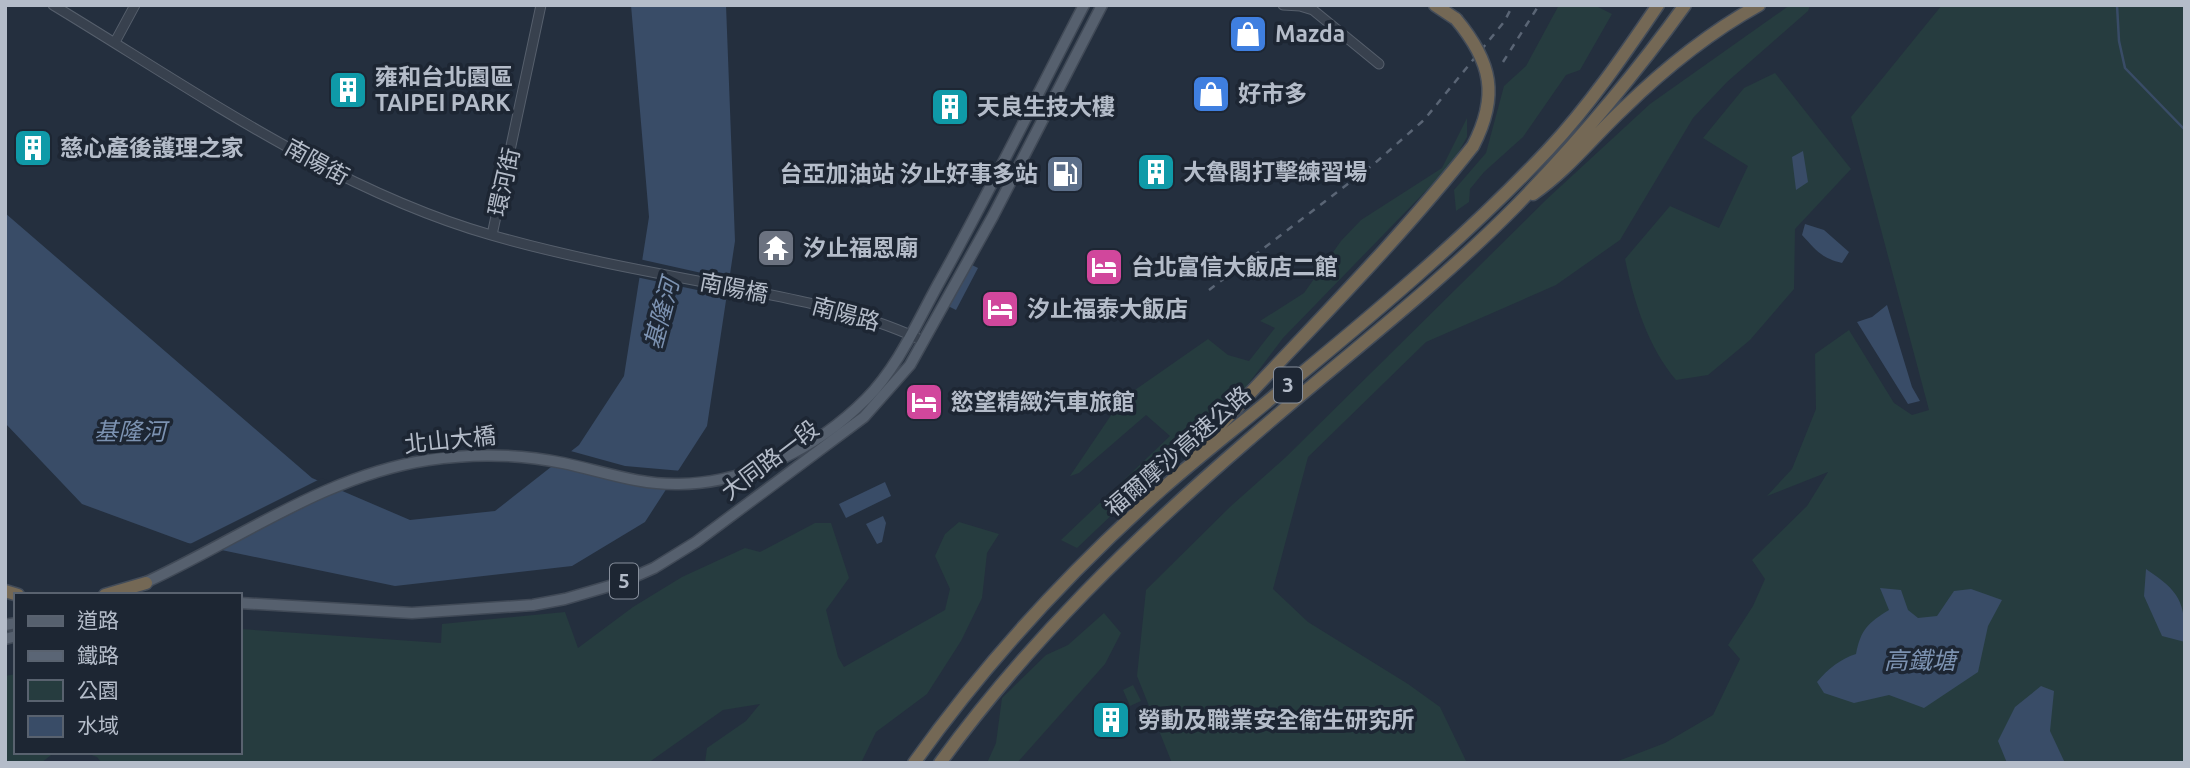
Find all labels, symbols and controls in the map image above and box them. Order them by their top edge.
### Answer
shop icon: Mazda [1227,13,1269,55]
place label: Mazda [1275,21,1345,46]
place label: 雍和台北園區 TAIPEI PARK [375,64,513,115]
building icon: 雍和台北園區 TAIPEI PARK [327,69,369,111]
shop icon: 好市多 [1190,73,1232,115]
place label: 好市多 [1238,81,1307,106]
building icon: 天良生技大樓 [929,86,971,128]
place label: 天良生技大樓 [977,94,1115,119]
building icon: 慈心產後護理之家 [12,127,54,169]
street label: 南陽街 [281,134,353,189]
place label: 慈心產後護理之家 [60,135,244,160]
street label: 環河街 [484,145,523,218]
building icon: 大魯閣打擊練習場 [1135,151,1177,193]
fuel station icon: 台亞加油站 汐止好事多站 [1044,153,1086,195]
place label: 大魯閣打擊練習場 [1183,159,1367,184]
place label: 台亞加油站 汐止好事多站 [780,161,1038,186]
temple icon: 汐止福恩廟 [755,227,797,269]
place label: 汐止福恩廟 [803,235,918,260]
hotel icon: 台北富信大飯店二館 [1083,246,1125,288]
place label: 台北富信大飯店二館 [1131,254,1338,279]
street label: 南陽橋 [698,269,770,306]
water label: 基隆河 [639,272,685,352]
hotel icon: 汐止福泰大飯店 [979,288,1021,330]
street label: 南陽路 [810,293,883,335]
place label: 汐止福泰大飯店 [1027,296,1188,321]
road number: 3 [1274,368,1302,402]
hotel icon: 慾望精緻汽車旅館 [903,381,945,423]
street label: 福爾摩沙高速公路 [1100,381,1255,520]
place label: 慾望精緻汽車旅館 [951,389,1135,414]
street label: 大同路一段 [716,415,823,504]
water label: 基隆河 [94,418,170,445]
street label: 北山大橋 [403,422,497,457]
road number: 5 [610,564,638,598]
legend [14,593,242,754]
text: 道路 [77,608,119,632]
text: 鐵路 [77,643,119,667]
water label: 高鐵塘 [1884,647,1960,674]
text: 公園 [77,678,119,702]
building icon: 勞動及職業安全衛生研究所 [1090,699,1132,741]
place label: 勞動及職業安全衛生研究所 [1138,707,1414,732]
text: 水域 [77,713,119,737]

